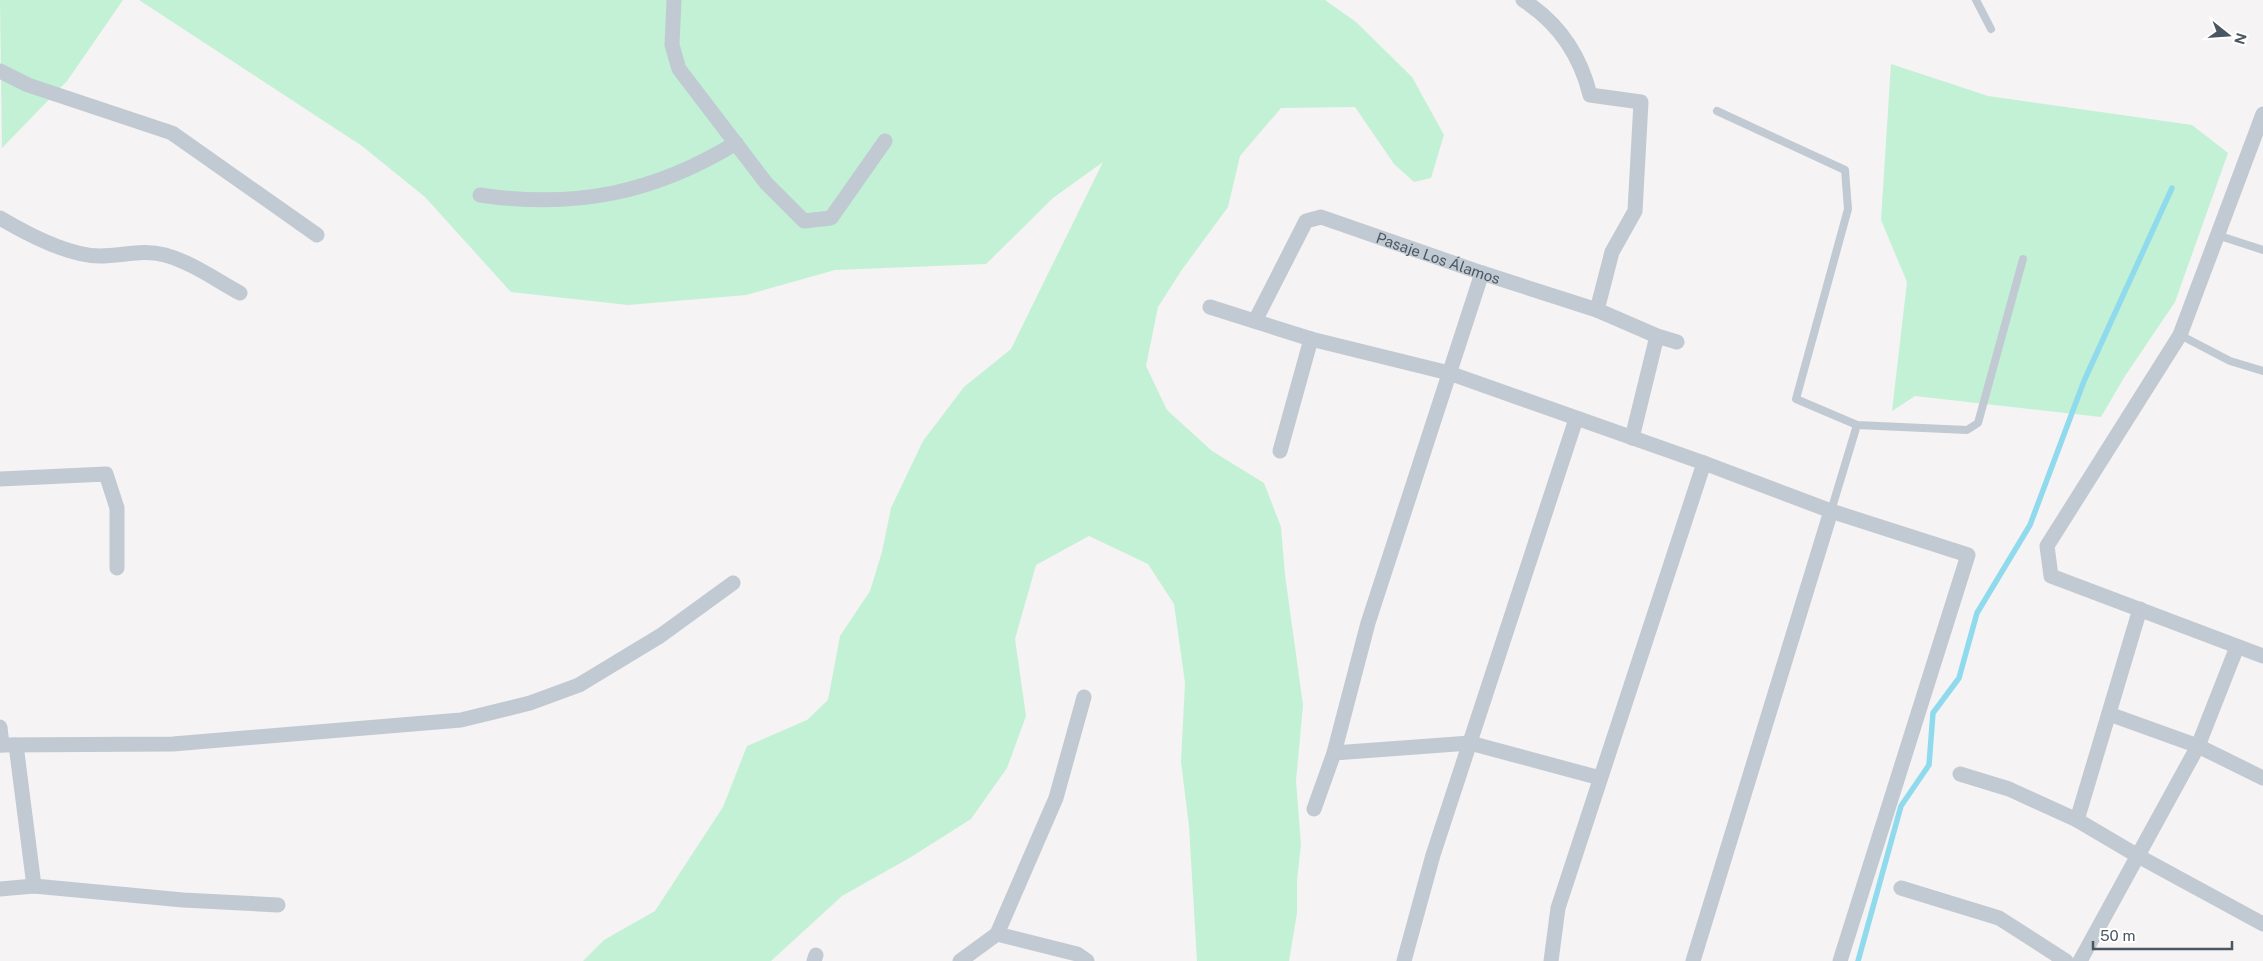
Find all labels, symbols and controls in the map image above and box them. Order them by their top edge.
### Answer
north arrow [2203,10,2253,60]
text: N [2231,31,2250,46]
street label: Pasaje Los Álamos [1374,228,1502,287]
scale bar [2093,918,2232,950]
text: 50 m [2100,927,2135,944]

